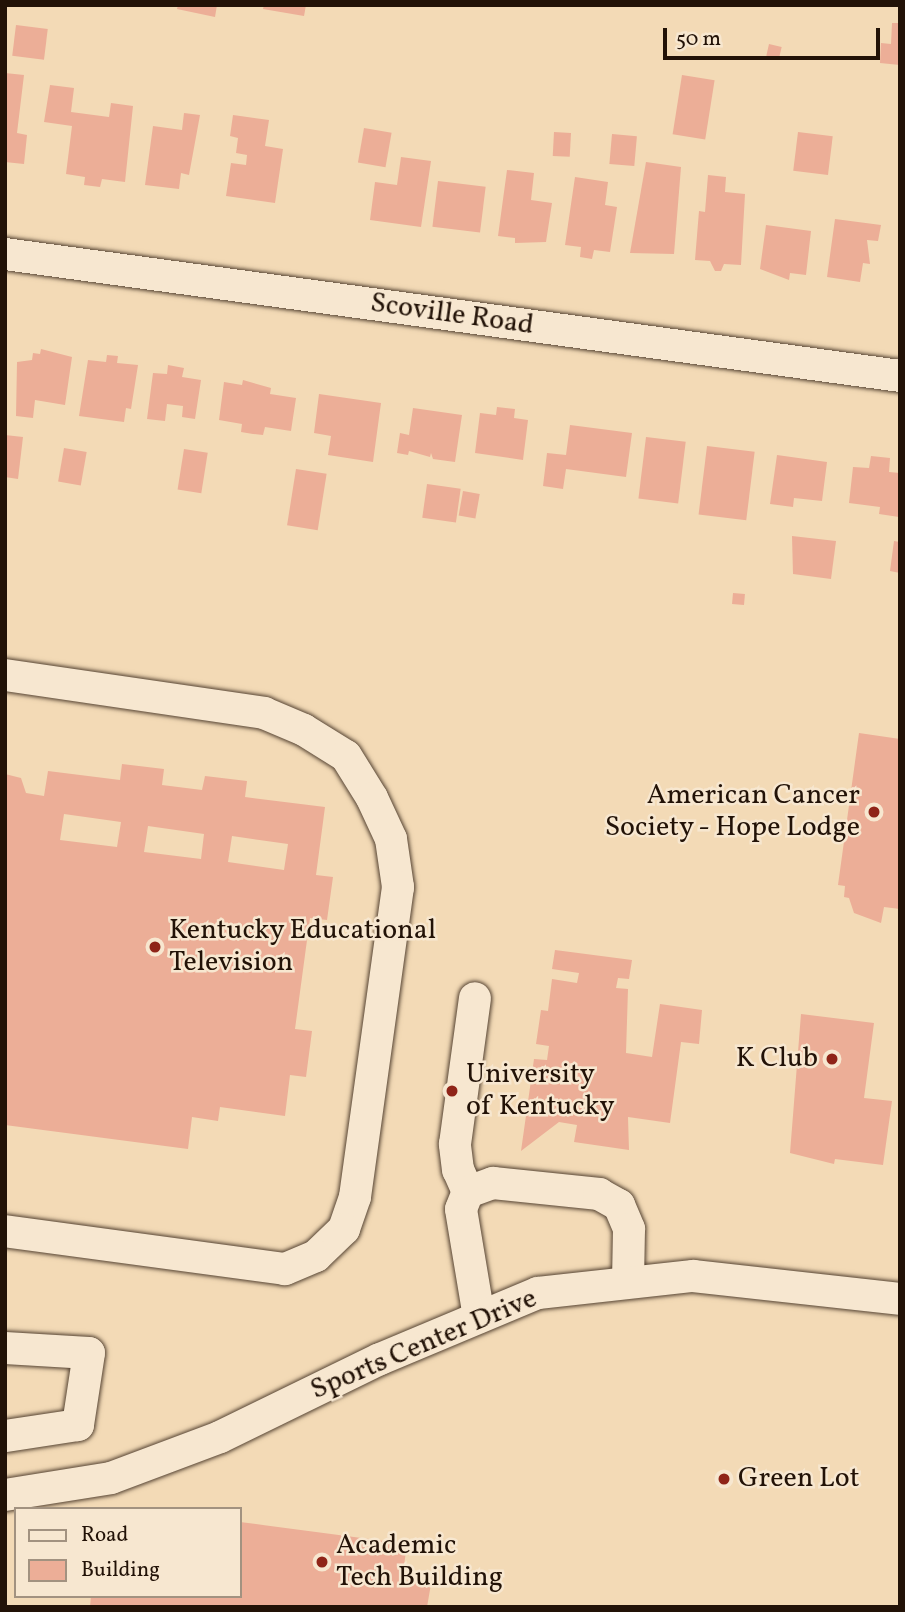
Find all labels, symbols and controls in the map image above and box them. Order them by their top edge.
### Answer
scale bar [667,14,884,58]
text: 50 m [676,25,721,54]
street label: Scoville Road [368,287,536,343]
place label: American Cancer Society - Hope Lodge [603,779,860,845]
marker: American Cancer Society - Hope Lodge [866,804,882,820]
place label: Kentucky Educational Television [169,914,437,980]
marker: Kentucky Educational Television [147,939,163,955]
place label: K Club [736,1042,818,1076]
marker: K Club [824,1051,840,1067]
place label: University of Kentucky [466,1058,612,1124]
marker: University of Kentucky [444,1083,460,1099]
street label: Sports Center Drive [306,1282,542,1408]
place label: Green Lot [738,1462,859,1496]
marker: Green Lot [716,1471,732,1487]
legend [14,1507,242,1598]
text: Road [81,1521,128,1550]
place label: Academic Tech Building [336,1529,503,1595]
marker: Academic Tech Building [314,1554,330,1570]
text: Building [81,1556,160,1585]

